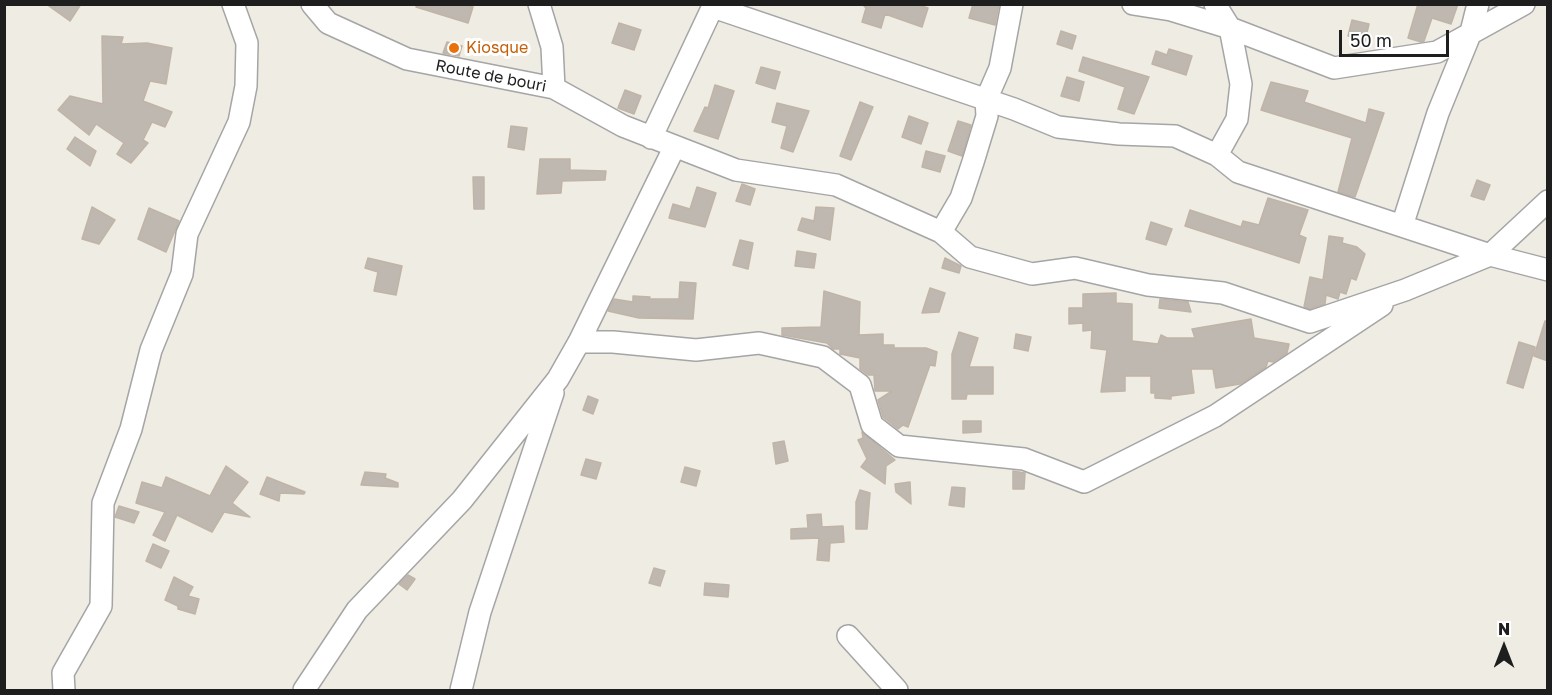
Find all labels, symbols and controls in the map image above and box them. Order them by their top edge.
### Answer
scale bar [1342,18,1452,56]
text: 50 m [1350,29,1392,51]
place label: Kiosque [466,38,528,58]
marker: Kiosque [447,41,461,55]
street label: Route de bouri [434,56,548,96]
north arrow [1474,617,1534,677]
text: N [1498,619,1510,639]

